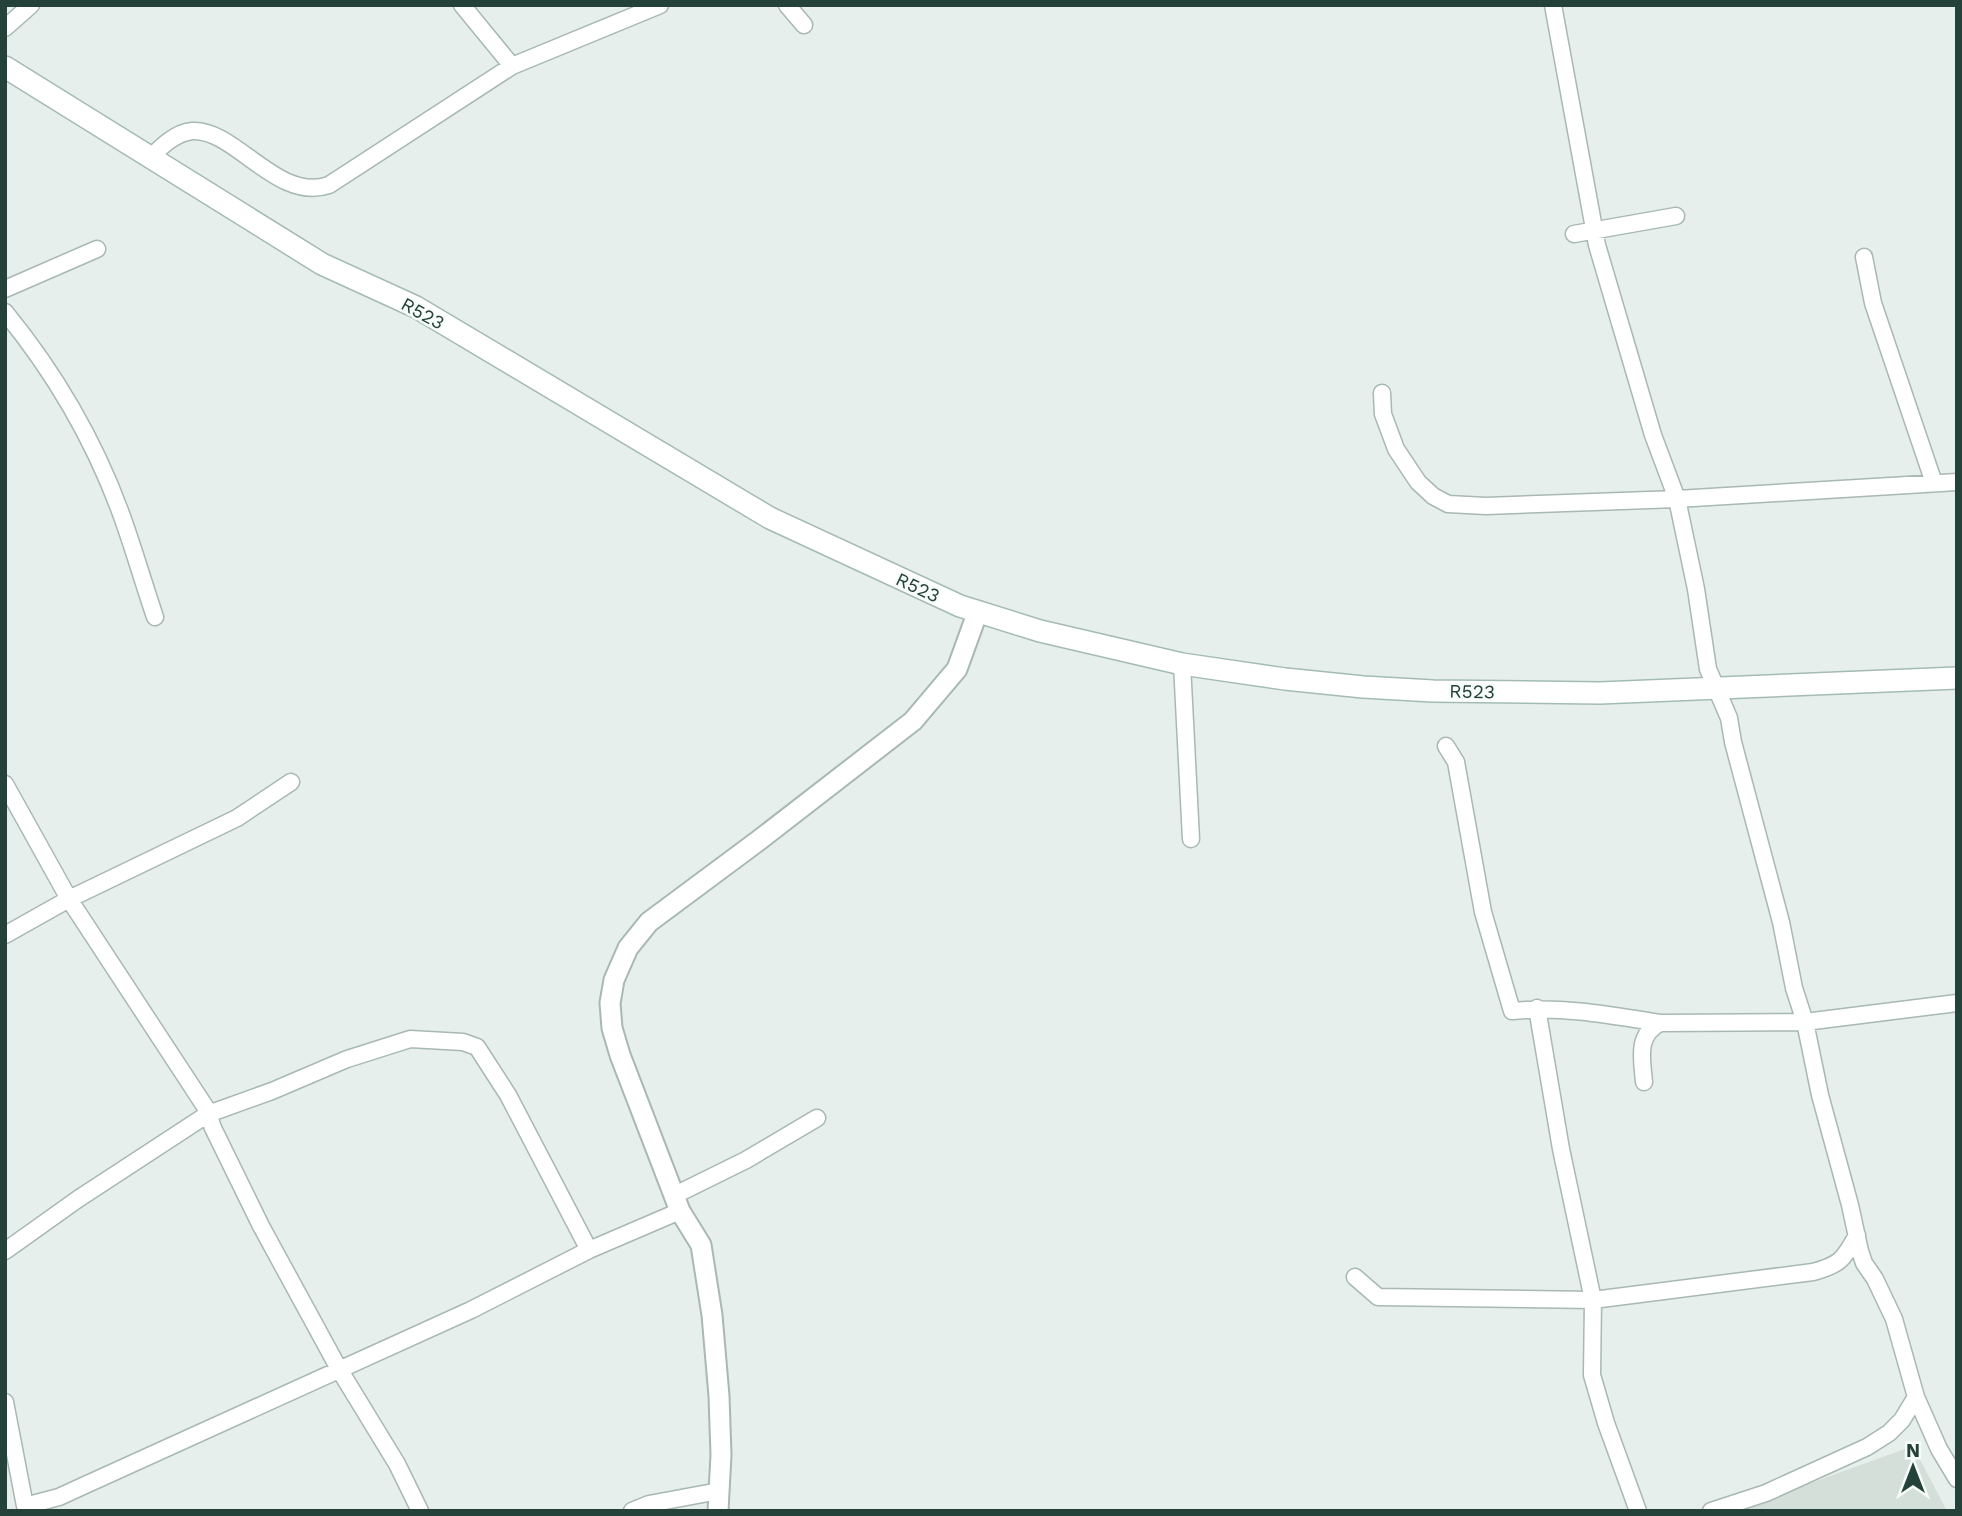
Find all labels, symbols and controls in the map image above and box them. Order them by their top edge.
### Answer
street label: R523 [397,292,448,335]
street label: R523 [892,567,943,608]
street label: R523 [1449,680,1495,703]
north arrow [1878,1432,1948,1502]
text: N [1906,1439,1920,1462]

